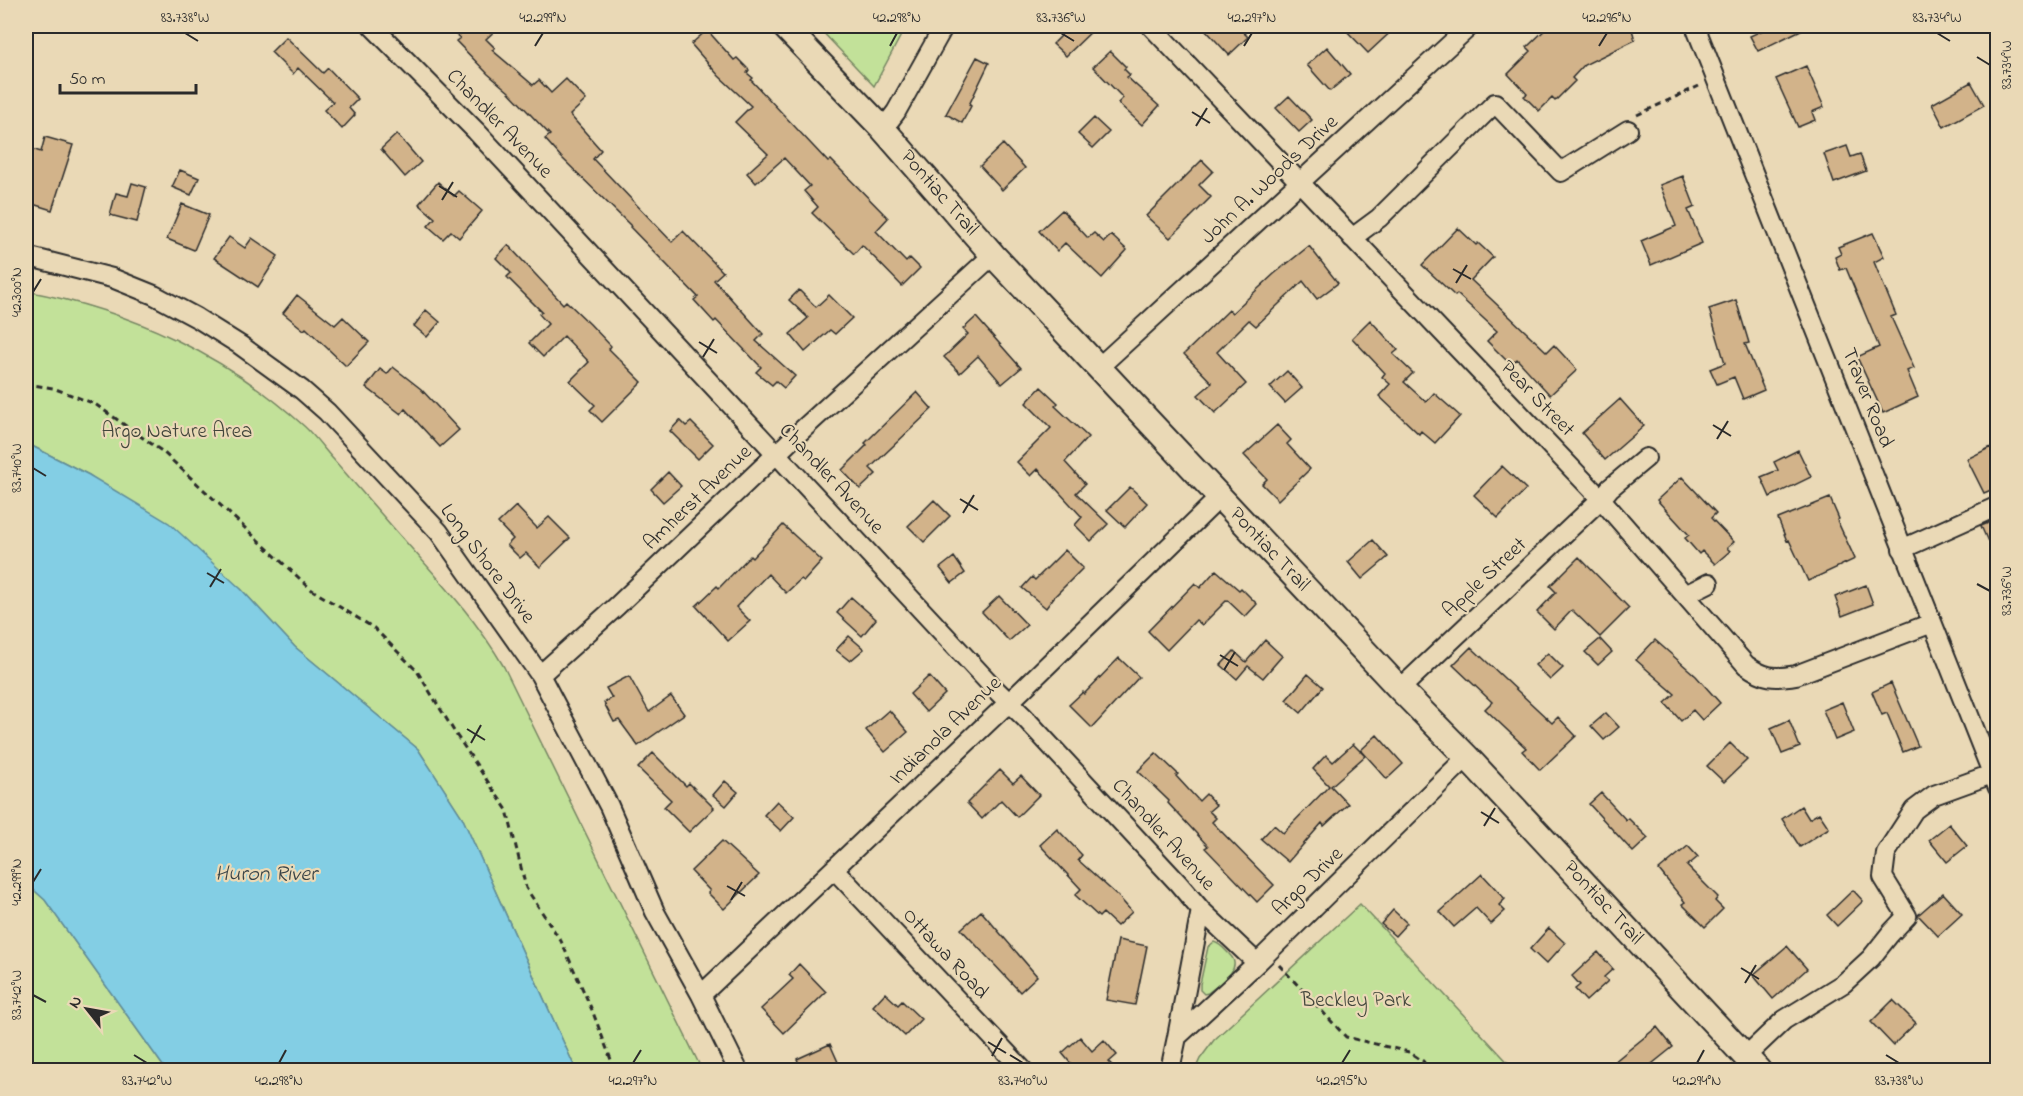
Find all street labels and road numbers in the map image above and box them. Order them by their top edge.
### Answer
street label: Chandler Avenue [439,62,560,186]
street label: John A. Woods Drive [1195,108,1346,252]
street label: Pontiac Trail [893,143,985,243]
street label: Traver Road [1833,343,1901,453]
street label: Pear Street [1493,354,1581,444]
street label: Chandler Avenue [771,417,891,542]
street label: Amherst Avenue [637,438,760,558]
street label: Long Shore Drive [430,498,542,632]
street label: Pontiac Trail [1222,501,1317,599]
street label: Apple Street [1436,531,1534,625]
street label: Indianola Avenue [883,669,1009,792]
street label: Chandler Avenue [1104,772,1222,898]
street label: Argo Drive [1266,840,1352,925]
street label: Pontiac Trail [1556,854,1650,952]
street label: Ottawa Road [895,902,995,1007]

